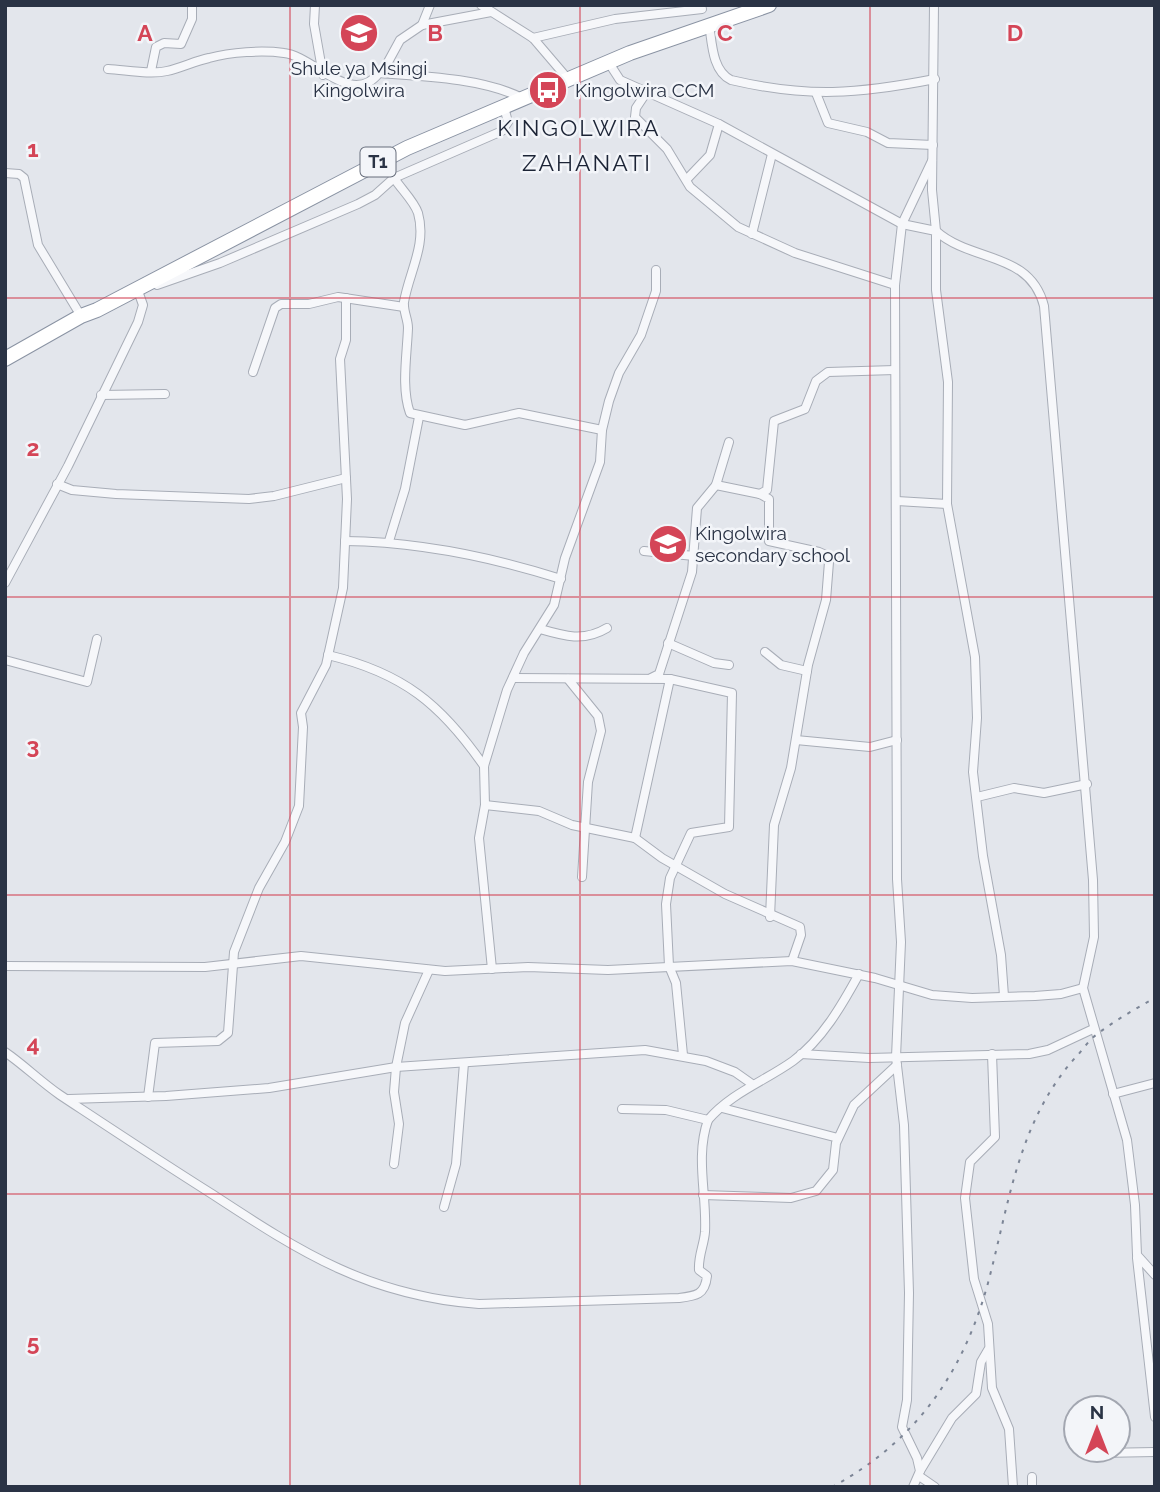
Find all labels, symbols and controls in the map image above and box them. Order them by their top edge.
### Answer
school or university icon: Shule ya Msingi Kingolwira [338,12,380,54]
text: A [137,19,153,46]
text: B [427,19,443,46]
text: C [717,19,733,46]
text: D [1007,19,1023,46]
place label: Shule ya Msingi Kingolwira [291,57,427,101]
bus stop icon: Kingolwira CCM [527,69,569,111]
place label: Kingolwira CCM [575,79,714,101]
district label: KINGOLWIRA [497,114,661,141]
text: 1 [27,135,39,162]
road number: T1 [360,148,396,176]
district label: ZAHANATI [522,149,652,176]
text: 2 [27,434,39,461]
place label: Kingolwira secondary school [695,522,851,566]
school or university icon: Kingolwira secondary school [647,523,689,565]
text: 3 [27,732,39,759]
text: 4 [26,1030,40,1057]
text: 5 [27,1329,40,1356]
north arrow [1062,1394,1132,1464]
text: N [1090,1401,1104,1423]

